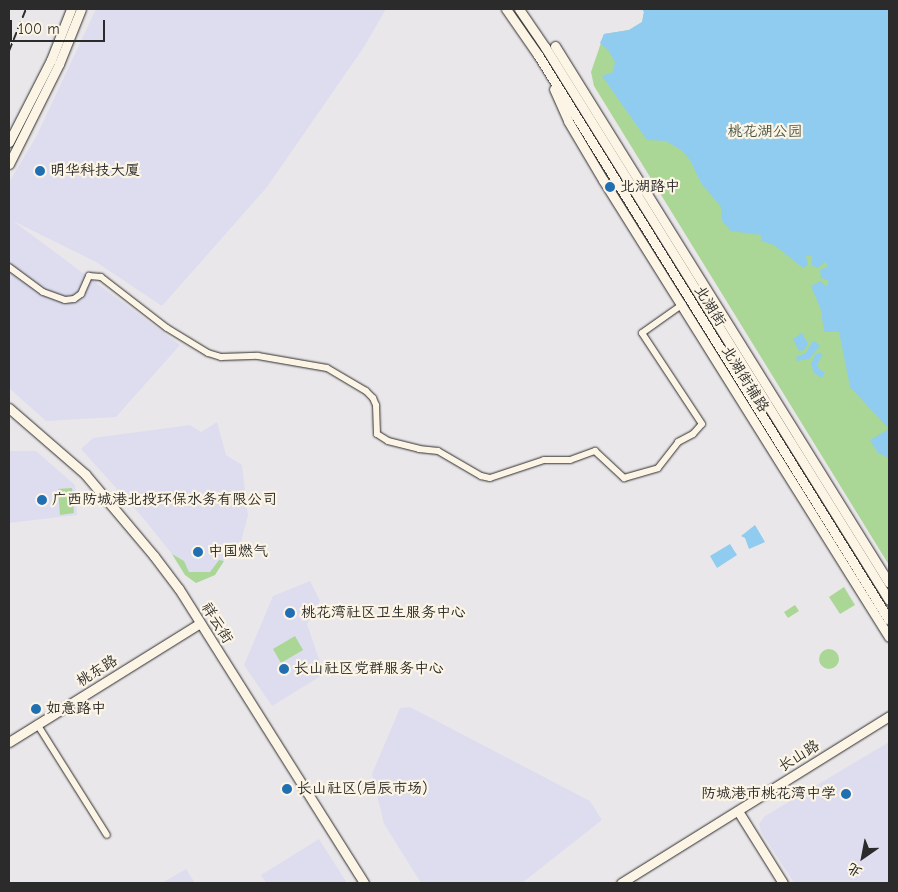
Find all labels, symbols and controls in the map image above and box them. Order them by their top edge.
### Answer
scale bar [12,10,108,42]
text: 100 m [18,20,60,38]
park label: 桃花湖公园 [728,123,802,141]
place label: 明华科技大厦 [50,162,140,180]
marker: 明华科技大厦 [34,165,46,177]
place label: 北湖路中 [620,178,680,196]
marker: 北湖路中 [604,181,616,193]
street label: 北湖街 [690,282,730,330]
street label: 北湖街辅路 [717,342,773,416]
place label: 广西防城港北投环保水务有限公司 [52,491,277,509]
marker: 广西防城港北投环保水务有限公司 [36,494,48,506]
place label: 中国燃气 [208,543,268,561]
marker: 中国燃气 [192,546,204,558]
street label: 祥云街 [197,599,237,647]
place label: 桃花湾社区卫生服务中心 [301,604,466,622]
marker: 桃花湾社区卫生服务中心 [283,606,297,620]
street label: 桃东路 [73,651,121,691]
place label: 长山社区党群服务中心 [294,660,444,678]
marker: 长山社区党群服务中心 [278,663,290,675]
place label: 如意路中 [46,700,106,718]
marker: 如意路中 [30,703,42,715]
street label: 长山路 [775,736,823,776]
place label: 长山社区(启辰市场) [297,780,427,798]
marker: 长山社区(启辰市场) [281,783,293,795]
place label: 防城港市桃花湾中学 [701,785,836,803]
marker: 防城港市桃花湾中学 [840,788,852,800]
north arrow [838,832,888,882]
text: 北 [844,859,865,881]

